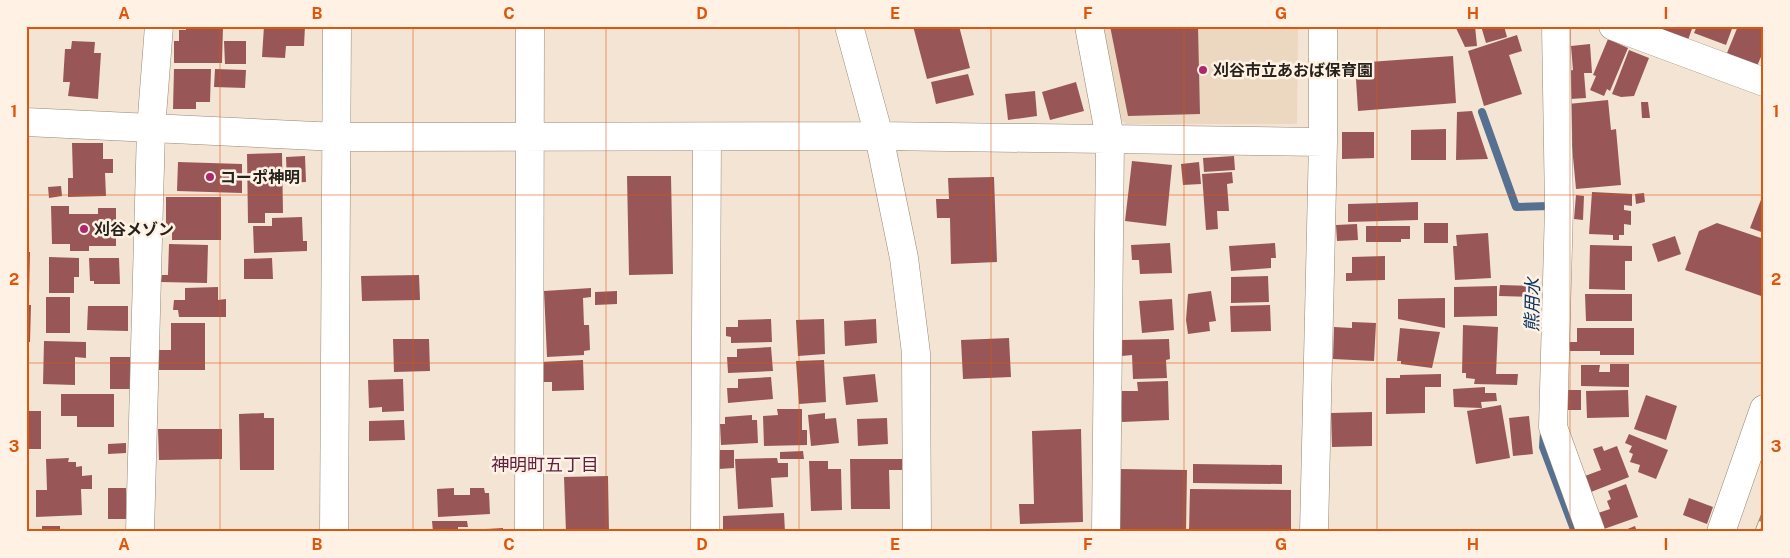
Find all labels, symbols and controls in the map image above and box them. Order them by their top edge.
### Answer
text: A [118,4,130,23]
text: B [312,4,323,23]
text: C [503,4,515,23]
text: D [696,4,708,23]
text: E [890,4,900,23]
text: F [1083,4,1093,23]
text: G [1275,4,1287,23]
text: H [1467,4,1479,23]
text: I [1664,4,1668,23]
place label: 刈谷市立あおば保育園 [1213,61,1373,80]
marker: 刈谷市立あおば保育園 [1197,64,1209,76]
text: 1 [11,102,17,121]
text: 1 [1773,102,1779,121]
place label: コーポ神明 [220,168,300,187]
marker: コーポ神明 [204,171,216,183]
place label: 刈谷メゾン [94,220,174,239]
marker: 刈谷メゾン [78,223,90,235]
text: 2 [9,270,19,289]
text: 2 [1771,270,1781,289]
water label: 熊用水 [1521,276,1543,332]
text: 3 [9,437,19,456]
text: 3 [1771,437,1781,456]
district label: 神明町五丁目 [491,454,599,475]
text: A [118,535,130,554]
text: B [312,535,323,554]
text: C [503,535,515,554]
text: D [696,535,708,554]
text: E [890,535,900,554]
text: F [1083,535,1093,554]
text: G [1275,535,1287,554]
text: H [1467,535,1479,554]
text: I [1664,535,1668,554]

